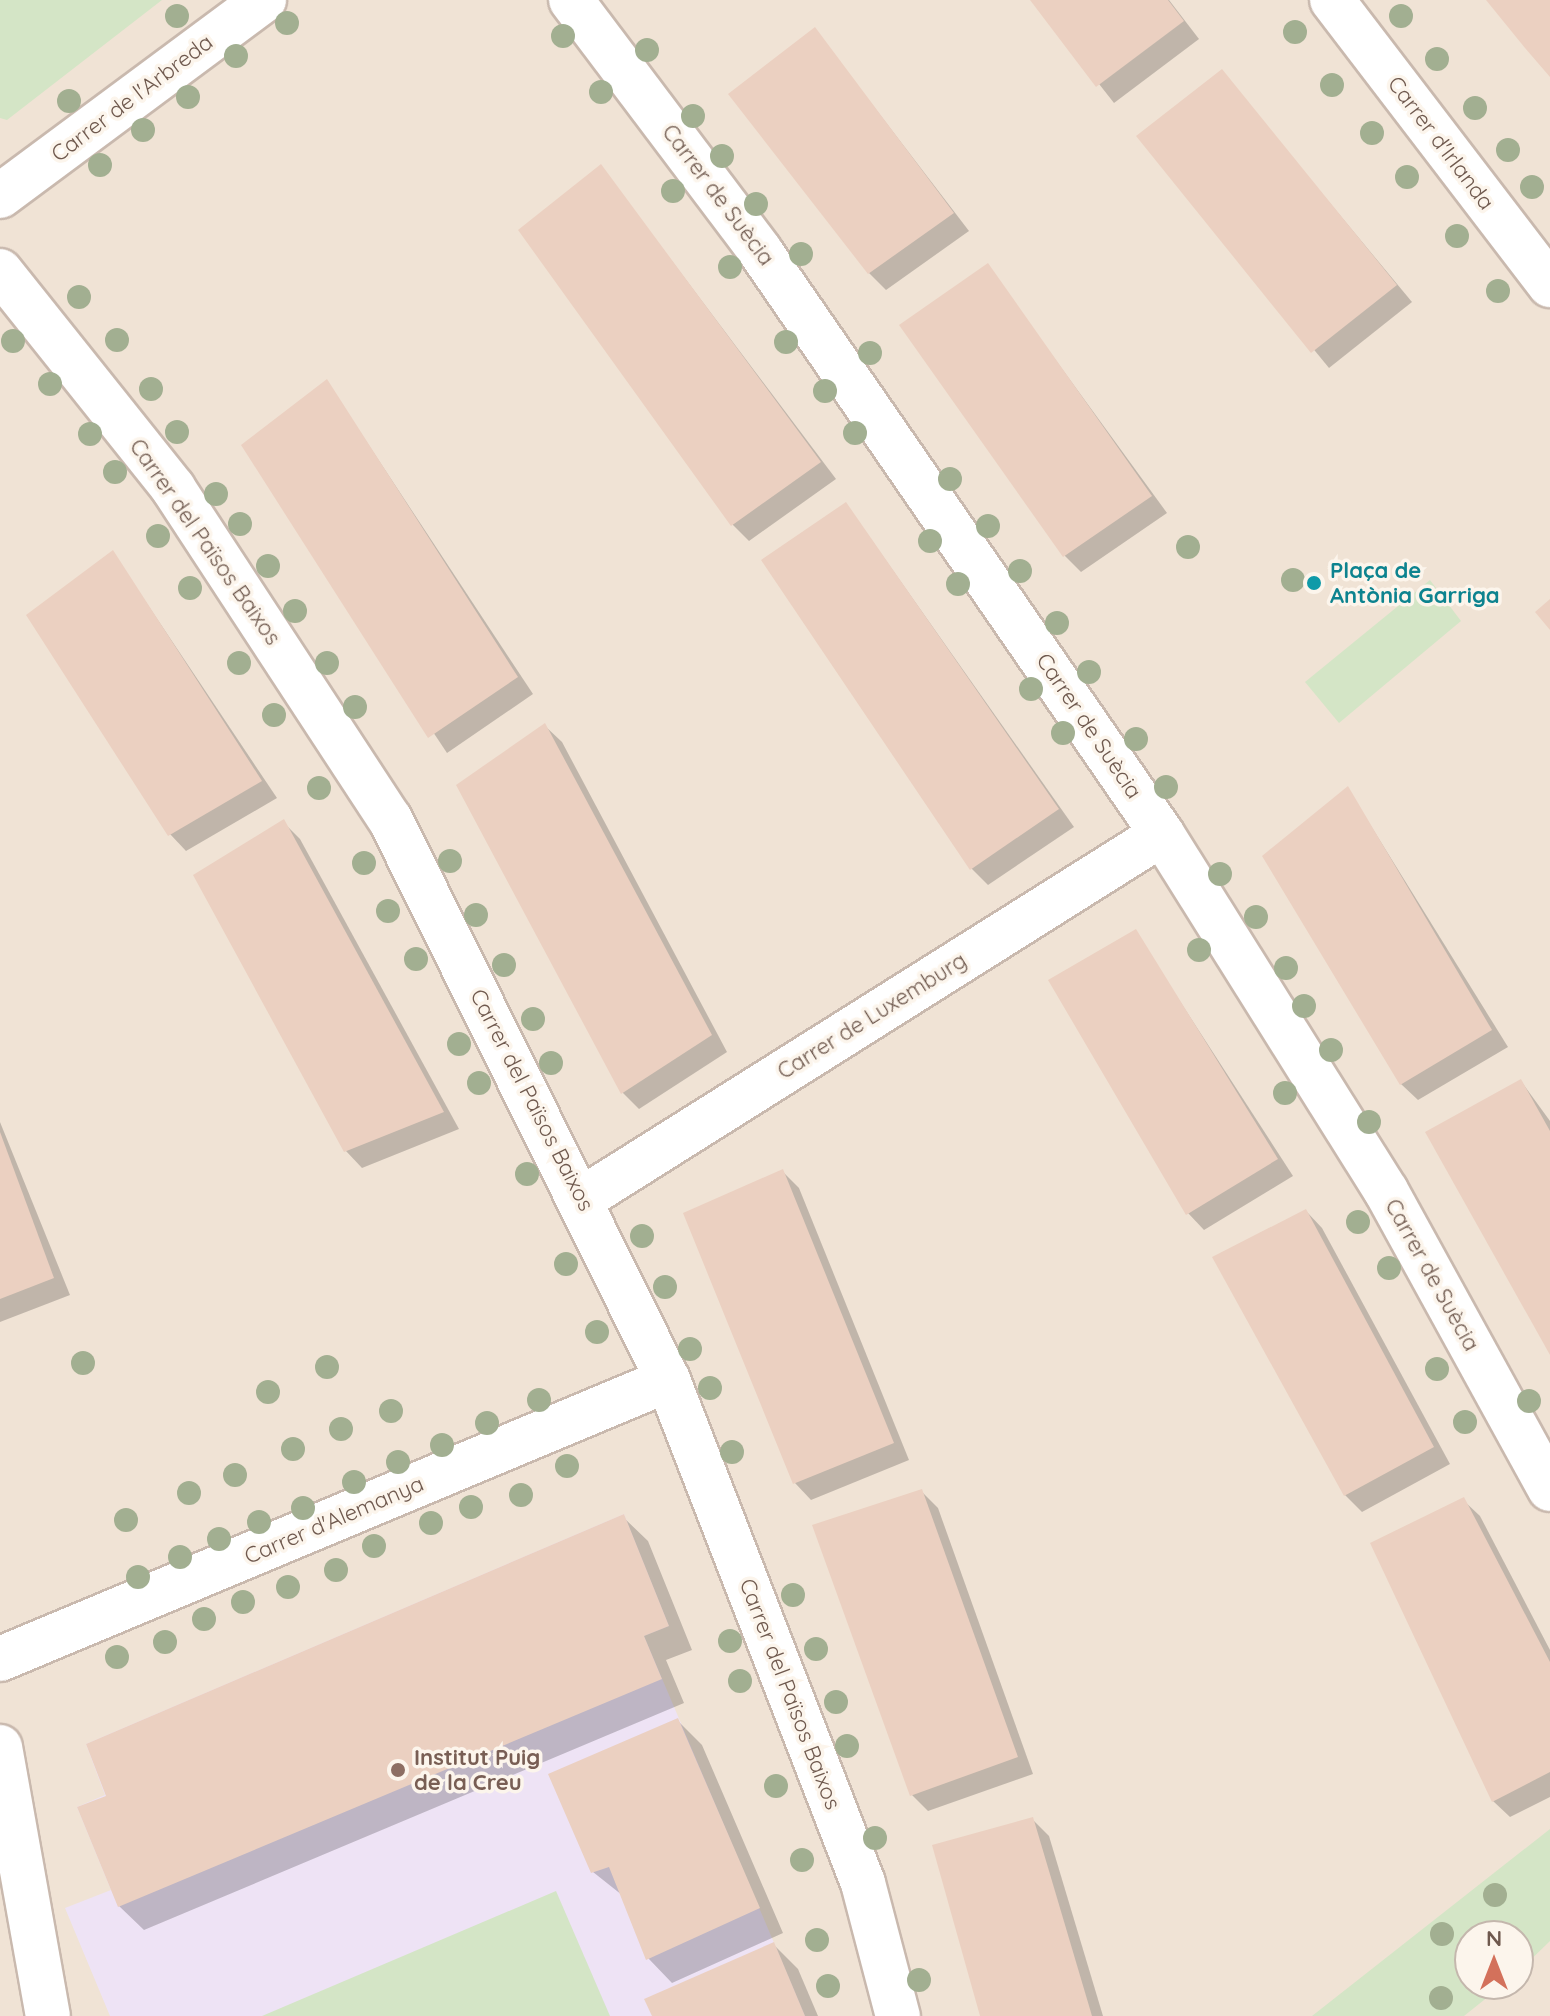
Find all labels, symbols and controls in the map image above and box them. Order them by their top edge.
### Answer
street label: Carrer de l'Arbreda [46,29,218,167]
street label: Carrer d'Irlanda [1382,71,1500,215]
street label: Carrer de Suècia [656,119,780,271]
street label: Carrer del Països Baixos [124,434,286,650]
place label: Plaça de Antònia Garriga [1330,557,1500,608]
marker: Plaça de Antònia Garriga [1305,574,1323,592]
street label: Carrer de Suècia [1031,648,1147,804]
street label: Carrer de Luxemburg [773,947,971,1085]
street label: Carrer del Països Baixos [465,985,599,1215]
street label: Carrer de Suècia [1379,1194,1485,1356]
street label: Carrer d'Alemanya [240,1470,428,1570]
street label: Carrer del Països Baixos [734,1575,846,1813]
place label: Institut Puig de la Creu [414,1744,540,1796]
marker: Institut Puig de la Creu [389,1761,407,1779]
north arrow [1454,1920,1534,2000]
text: N [1486,1924,1502,1952]

